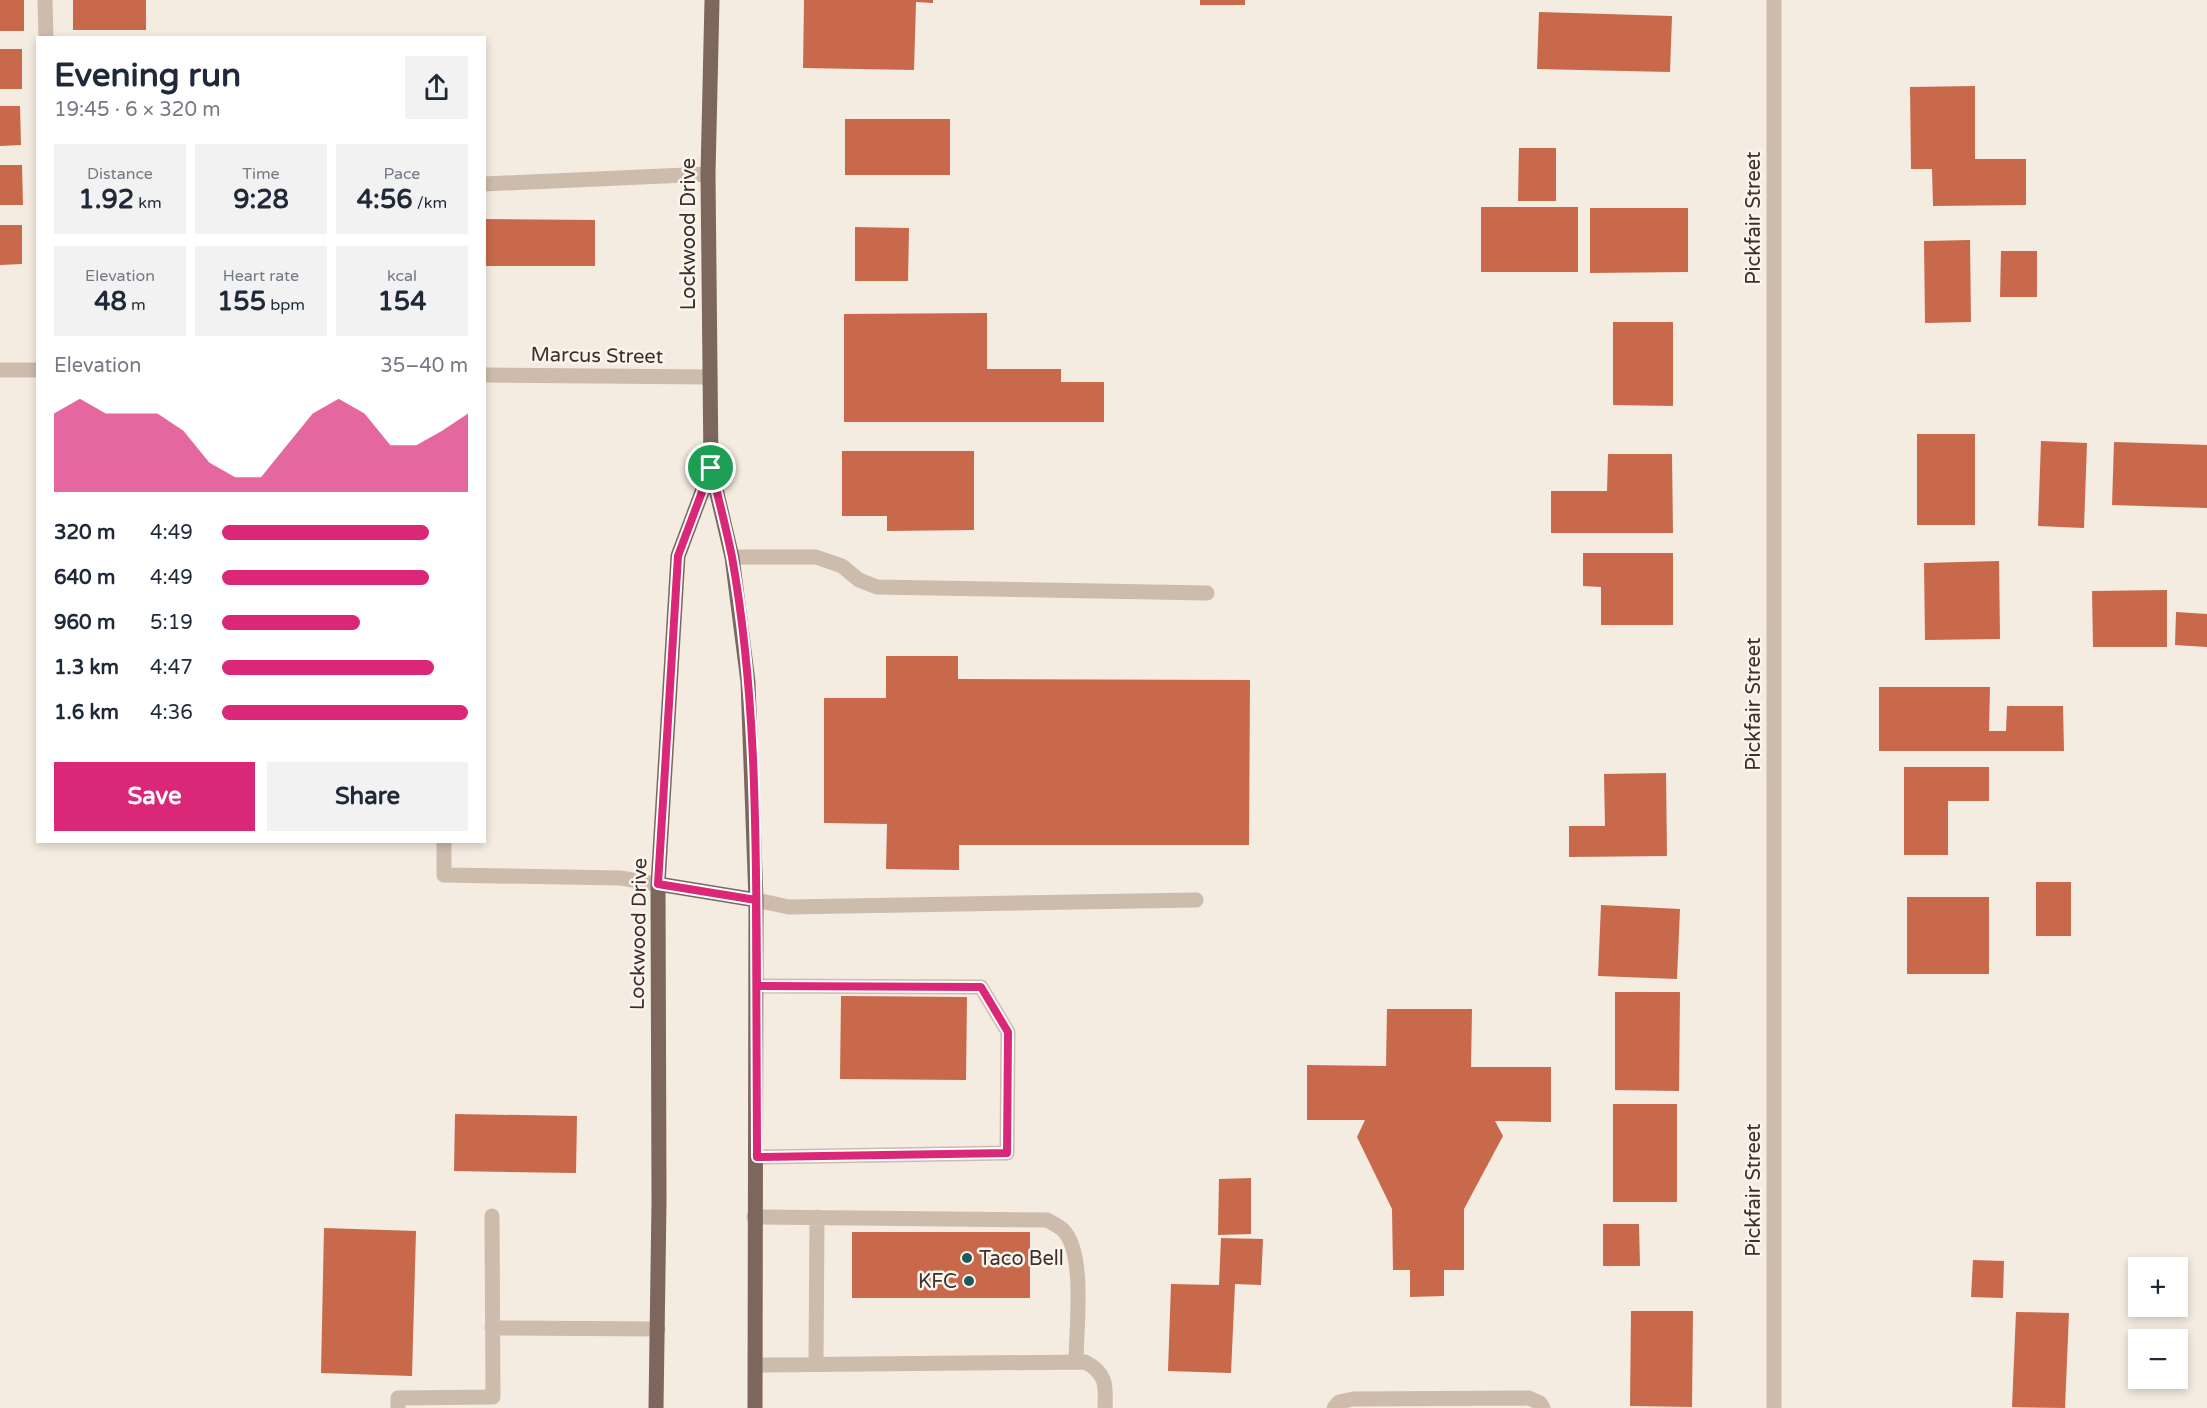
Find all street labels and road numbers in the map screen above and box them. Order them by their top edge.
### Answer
street label: Pickfair Street [1742,151,1766,285]
street label: Lockwood Drive [677,158,701,310]
street label: Marcus Street [530,343,664,369]
street label: Pickfair Street [1742,637,1766,771]
street label: Lockwood Drive [626,858,652,1010]
street label: Pickfair Street [1742,1123,1766,1257]

